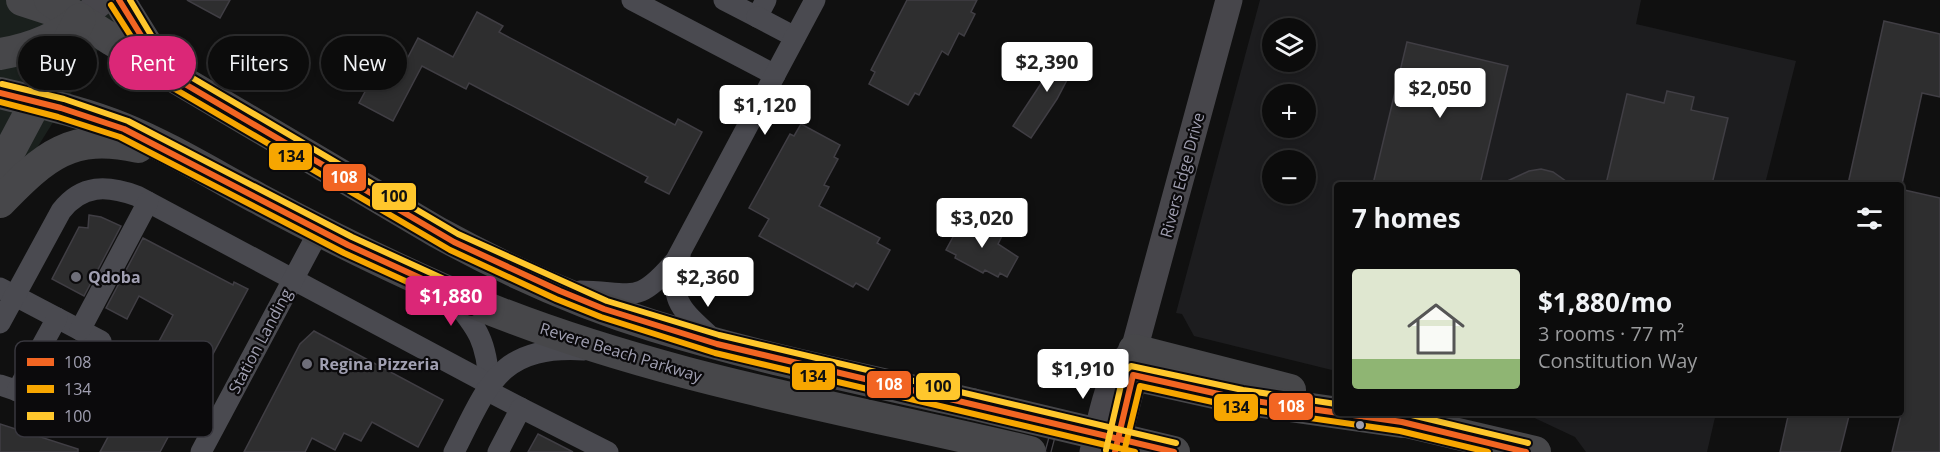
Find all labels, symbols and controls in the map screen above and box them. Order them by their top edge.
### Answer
map controls [1262,18,1316,204]
button: layers [1262,18,1316,72]
chip: Buy [18,36,97,90]
chip: Rent [109,36,196,90]
chip: Filters [208,36,309,90]
chip: New [321,36,407,90]
pin: $2,390 [998,42,1096,93]
text: $2,390 [1016,48,1078,75]
pin: $2,050 [1391,68,1489,119]
text: $2,050 [1409,74,1471,101]
button: + [1262,84,1316,138]
pin: $1,120 [716,85,814,136]
text: $1,120 [734,91,796,118]
street label: Rivers Edge Drive [1155,110,1209,240]
line badge: 134 [268,142,313,171]
text: 134 [277,145,305,167]
button: − [1262,150,1316,204]
line badge: 108 [322,163,367,192]
text: 108 [330,166,358,188]
line badge: 100 [371,182,417,211]
text: 100 [380,185,408,207]
pin: $3,020 [933,198,1031,249]
text: 7 homes [1352,200,1461,236]
icon: filters [1853,202,1886,235]
text: $3,020 [951,204,1013,231]
pin: $2,360 [659,257,757,308]
text: $2,360 [677,263,739,290]
place label: Qdoba [88,266,141,288]
marker: Qdoba [69,270,83,284]
pin: $1,880 [402,276,500,327]
text: $1,880 [420,282,482,309]
street label: Station Landing [223,284,297,397]
text: $1,880/mo [1538,284,1672,320]
icon: home [1400,293,1472,365]
street label: Revere Beach Parkway [537,317,706,387]
text: 3 rooms · 77 m² [1538,320,1684,347]
legend [15,341,213,437]
text: Constitution Way [1538,347,1697,374]
pin: $1,910 [1034,349,1132,400]
text: 108 [64,351,91,373]
place label: Regina Pizzeria [319,353,439,375]
text: $1,910 [1052,355,1114,382]
marker: Regina Pizzeria [300,357,314,371]
line badge: 134 [791,362,836,391]
text: 134 [799,365,827,387]
line badge: 108 [866,370,912,399]
line badge: 100 [915,372,961,401]
text: 108 [875,373,903,395]
text: 100 [924,375,952,397]
text: 134 [64,378,91,400]
line badge: 108 [1268,392,1314,421]
line badge: 134 [1213,393,1259,422]
text: 108 [1277,395,1305,417]
text: 134 [1222,396,1250,418]
text: 100 [64,405,91,427]
unlabelled marker [1354,419,1366,431]

